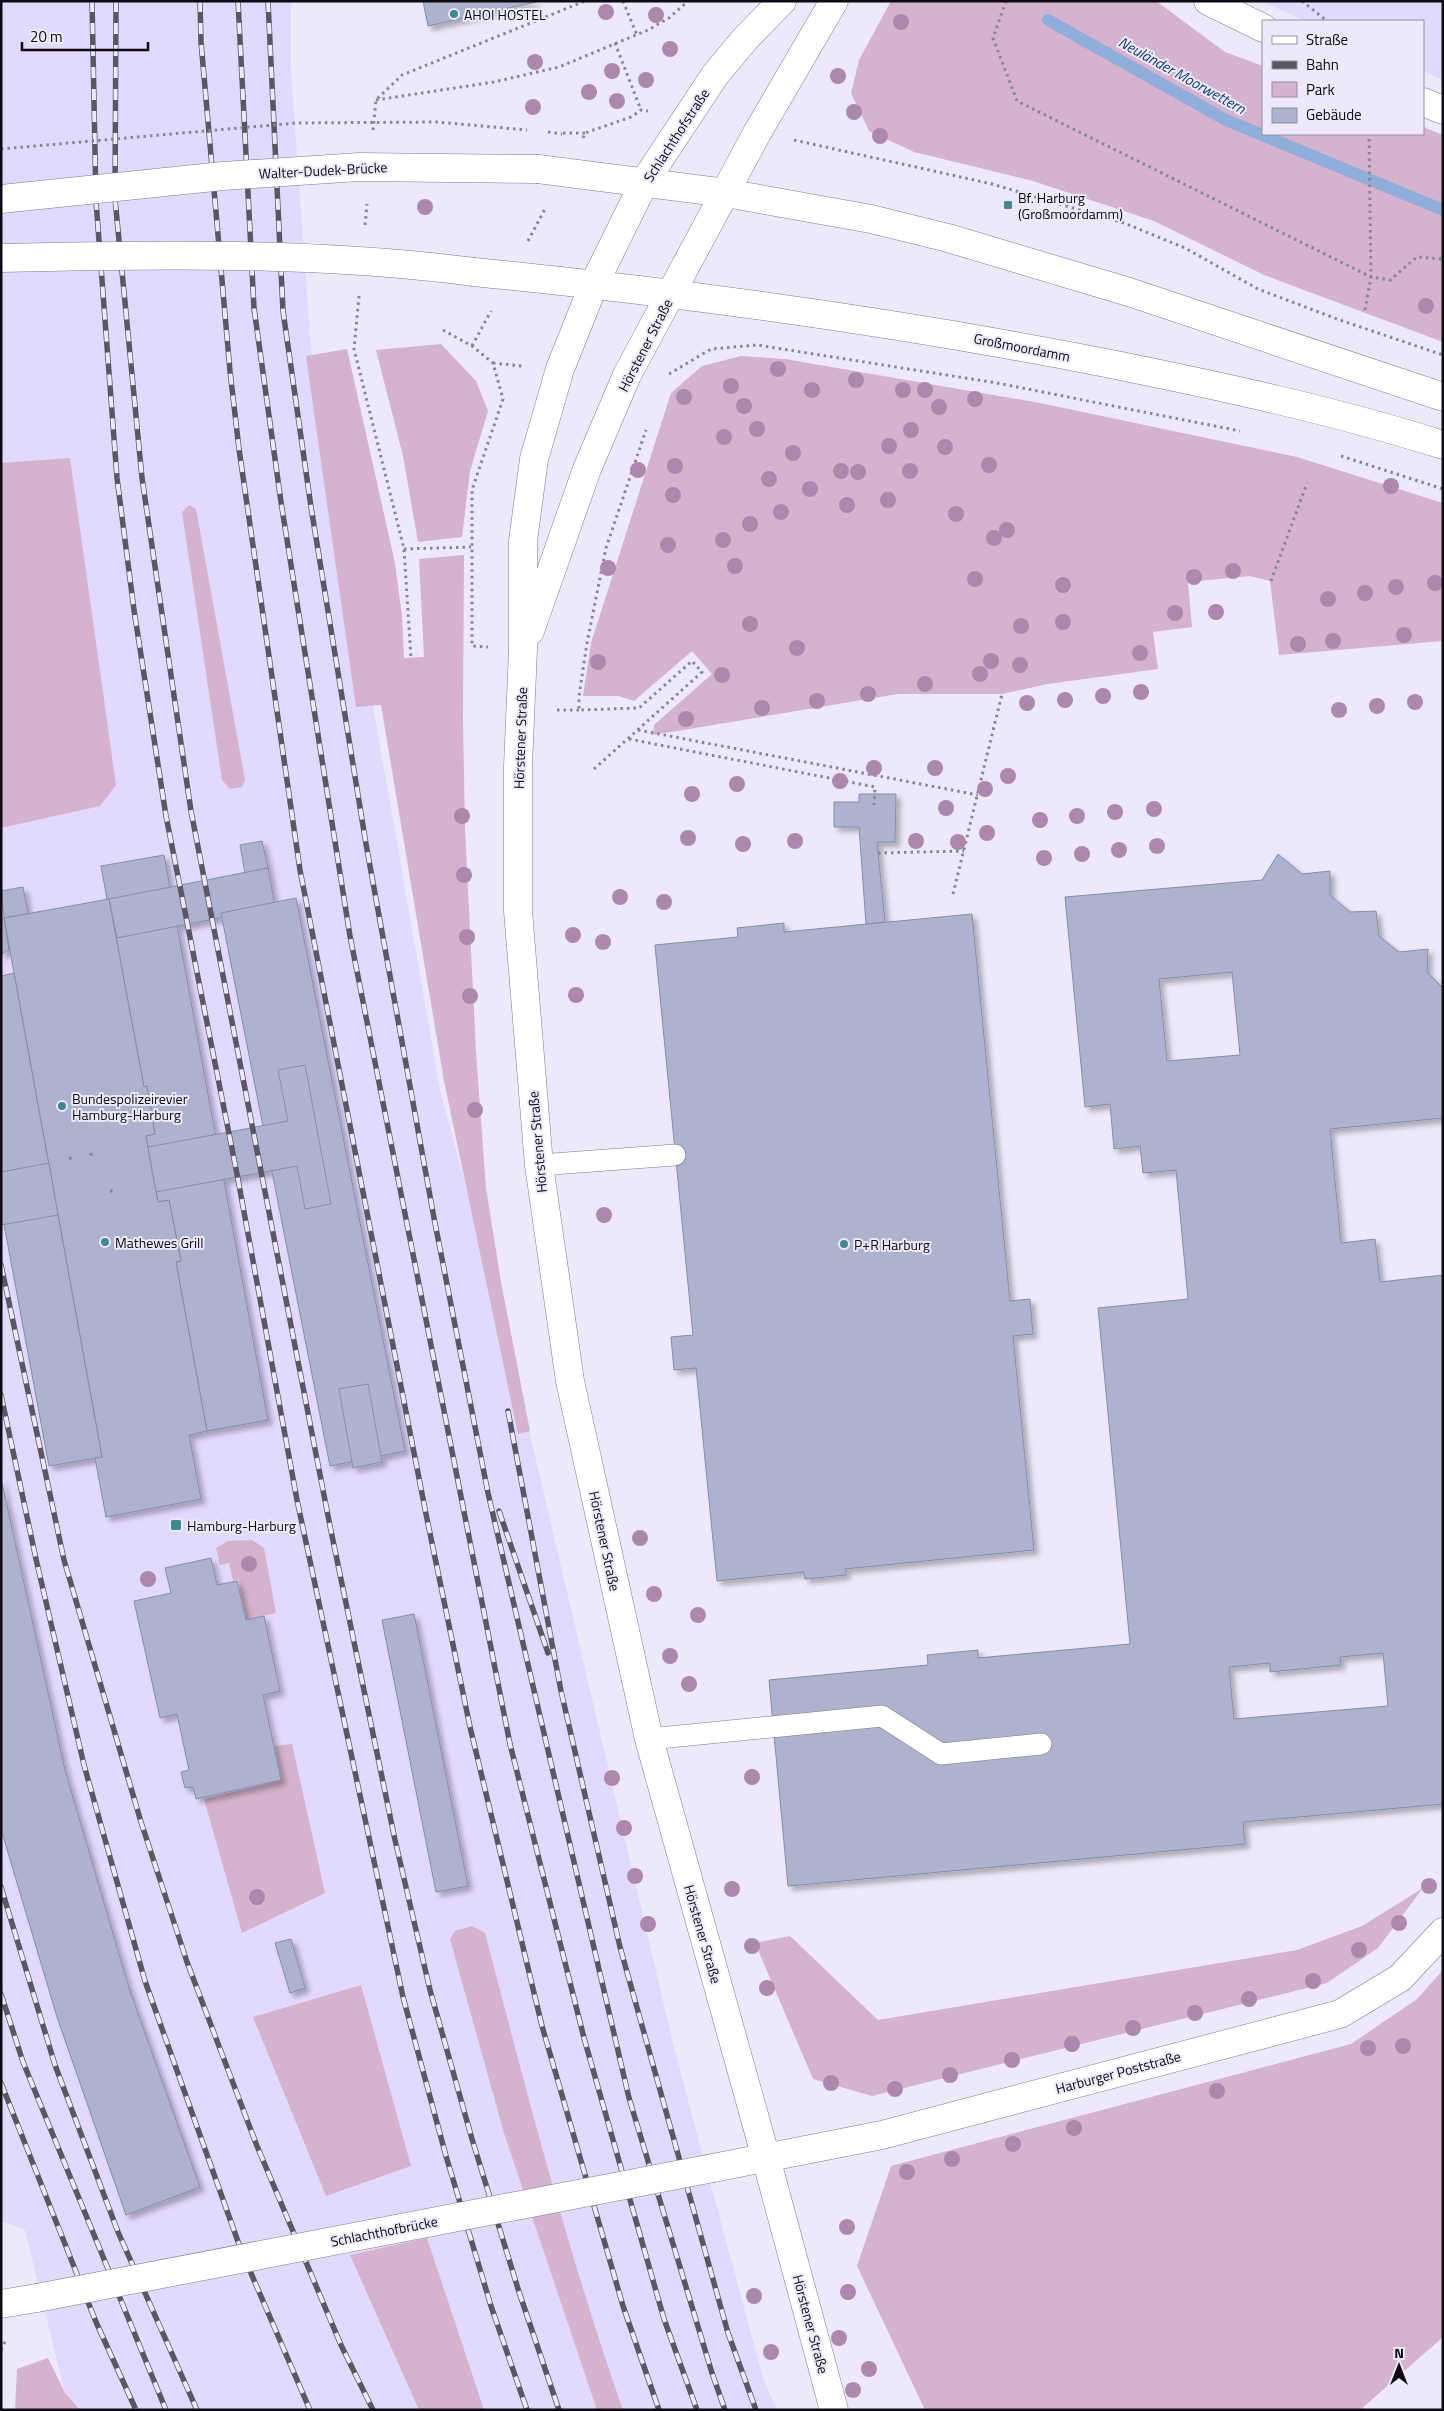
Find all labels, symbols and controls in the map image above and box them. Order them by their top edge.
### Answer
place label: AHOI HOSTEL [464,4,546,25]
marker: AHOI HOSTEL [448,8,460,20]
scale bar [22,20,149,52]
legend [1262,20,1424,135]
text: 20 m [30,25,63,48]
text: Straße [1306,28,1348,51]
water label: Neuländer Moorwettern [1114,30,1250,120]
text: Bahn [1306,53,1339,76]
text: Park [1306,78,1335,101]
street label: Schlachthofstraße [638,84,714,186]
text: Gebäude [1306,103,1362,126]
street label: Walter-Dudek-Brücke [258,156,388,184]
place label: Bf. Harburg (Großmoordamm) [1018,187,1123,224]
marker: Bf. Harburg (Großmoordamm) [1002,199,1014,211]
street label: Hörstener Straße [612,295,678,395]
street label: Großmoordamm [972,327,1072,367]
street label: Hörstener Straße [508,687,532,789]
place label: Bundespolizeirevier Hamburg-Harburg [72,1088,188,1125]
street label: Hörstener Straße [522,1090,552,1194]
marker: Bundespolizeirevier Hamburg-Harburg [56,1100,68,1112]
place label: Mathewes Grill [115,1232,203,1253]
place label: P+R Harburg [854,1234,930,1255]
marker: Mathewes Grill [99,1236,111,1248]
marker: P+R Harburg [838,1238,850,1250]
street label: Hörstener Straße [584,1489,626,1593]
place label: Hamburg-Harburg [187,1515,296,1536]
marker: Hamburg-Harburg [169,1518,183,1532]
street label: Hörstener Straße [679,1882,727,1986]
street label: Harburger Poststraße [1053,2045,1183,2099]
street label: Schlachthofbrücke [329,2210,439,2252]
street label: Hörstener Straße [788,2272,834,2376]
north arrow [1374,2341,1424,2391]
text: N [1394,2342,1404,2363]

